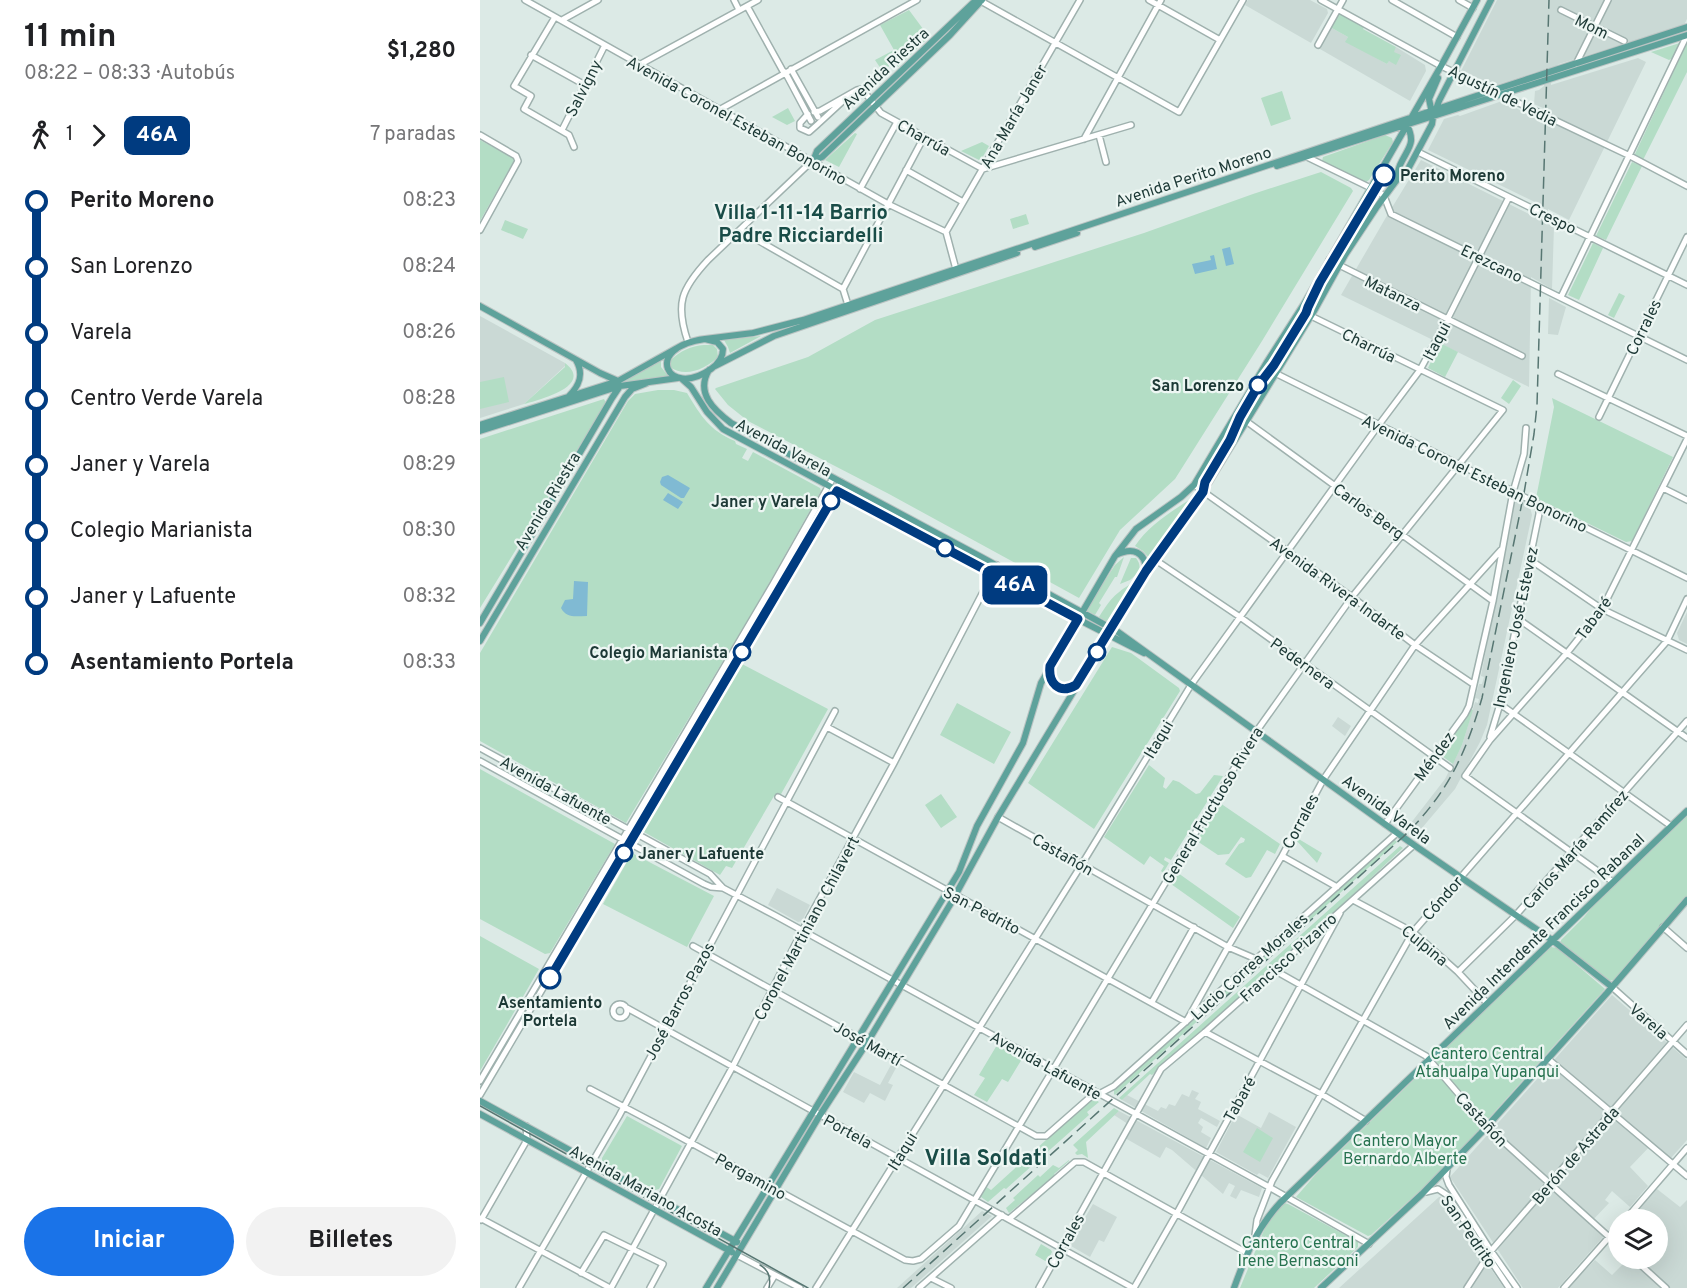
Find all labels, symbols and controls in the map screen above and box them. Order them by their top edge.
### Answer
street label: Mom [1571,11,1611,45]
text: 11 min [24,17,116,59]
street label: Avenida Riestra [839,24,934,115]
text: $1,280 [387,38,456,65]
street label: Avenida Coronel Esteban Bonorino [622,53,850,191]
street label: Salvigny [562,57,608,121]
text: 08:22 – 08:33 · Autobús [24,61,235,87]
street label: Ana María Janer [977,61,1053,173]
street label: Agustín de Vedia [1444,62,1560,132]
street label: Charrúa [893,116,953,161]
icon: walk [24,119,57,152]
icon: forward [82,119,115,152]
text: 1 [66,122,73,148]
text: 46A [136,122,178,149]
text: 7 paradas [370,122,456,148]
street label: Avenida Perito Moreno [1113,143,1274,213]
marker: Perito Moreno [1373,164,1395,186]
place label: Perito Moreno [1400,167,1505,187]
text: Perito Moreno [70,188,214,215]
text: 08:23 [402,188,456,214]
street label: Crespo [1525,200,1579,240]
district label: Villa 1-11-14 Barrio Padre Ricciardelli [714,201,888,250]
street label: Erezcano [1457,241,1525,288]
text: San Lorenzo [70,254,193,281]
text: 08:24 [402,254,456,280]
street label: Matanza [1361,273,1424,317]
street label: Corrales [1623,297,1667,359]
street label: Itaqui [1419,319,1456,365]
text: Varela [70,320,132,347]
text: 08:26 [402,320,456,346]
street label: Charrúa [1338,325,1398,368]
marker: San Lorenzo [1249,376,1267,394]
place label: San Lorenzo [1151,377,1244,397]
text: Centro Verde Varela [70,386,263,413]
text: 08:28 [402,386,456,412]
street label: Avenida Coronel Esteban Bonorino [1358,411,1590,538]
street label: Avenida Varela [732,415,834,482]
street label: Avenida Riestra [511,449,586,555]
text: Janer y Varela [70,452,210,479]
text: 08:29 [402,452,456,478]
street label: Carlos Berg [1328,480,1408,545]
marker: Janer y Varela [822,492,840,510]
place label: Janer y Varela [711,493,818,513]
text: Colegio Marianista [70,518,253,545]
text: 08:30 [402,518,456,544]
street label: Avenida Rivera Indarte [1265,534,1409,646]
unlabelled marker [936,539,954,557]
street label: Ingeniero José Estevez [1490,545,1544,710]
line badge: 46A [980,566,1050,604]
text: 46A [994,572,1036,599]
text: Janer y Lafuente [70,584,236,611]
text: 08:32 [403,584,456,610]
street label: Tabaré [1572,593,1617,645]
street label: Pedernera [1266,634,1338,695]
marker: Colegio Marianista [733,643,751,661]
unlabelled marker [1088,643,1106,661]
place label: Colegio Marianista [589,644,728,664]
text: Asentamiento Portela [70,650,294,677]
text: 08:33 [402,650,456,676]
street label: Itaqui [1141,717,1179,763]
street label: General Fructuoso Rivera [1159,724,1269,888]
street label: Méndez [1411,729,1460,786]
street label: Avenida Lafuente [496,753,614,831]
street label: Avenida Varela [1337,772,1434,850]
street label: Carlos María Ramírez [1519,786,1634,914]
street label: Corrales [1279,791,1325,853]
street label: Castañón [1028,830,1096,881]
street label: Avenida Intendente Francisco Rabanal [1439,830,1650,1035]
street label: Coronel Martiniano Chilavert [751,833,865,1025]
marker: Janer y Lafuente [615,844,633,862]
place label: Janer y Lafuente [638,845,764,865]
street label: Cóndor [1419,873,1468,926]
street label: San Pedrito [939,883,1023,940]
street label: Lucio Correa Morales [1188,910,1313,1025]
street label: Francisco Pizarro [1237,910,1342,1007]
street label: Culpina [1396,922,1451,971]
street label: José Barros Pazos [641,939,720,1064]
marker: Asentamiento Portela [539,967,561,989]
place label: Asentamiento Portela [498,994,602,1032]
street label: Varela [1624,1000,1671,1045]
street label: José Martí [829,1018,906,1073]
street label: Avenida Lafuente [986,1028,1104,1106]
park label: Cantero Central Atahualpa Yupanqui [1415,1045,1559,1083]
street label: Tabaré [1220,1074,1261,1126]
street label: Castañón [1450,1089,1511,1152]
street label: Berón de Astrada [1529,1103,1624,1209]
street label: Portela [819,1111,875,1154]
street label: Itaqui [884,1129,923,1175]
park label: Cantero Mayor Bernardo Alberte [1343,1132,1467,1170]
street label: Avenida Mariano Acosta [565,1141,725,1242]
district label: Villa Soldati [925,1146,1047,1173]
street label: Pergamino [711,1150,789,1205]
street label: San Pedrito [1435,1192,1500,1272]
button: Iniciar [24,1207,234,1276]
button: Billetes [246,1207,456,1276]
map controls [1608,1209,1668,1269]
button: layers [1608,1209,1668,1269]
street label: Corrales [1043,1211,1090,1273]
park label: Cantero Central Irene Bernasconi [1237,1234,1359,1272]

